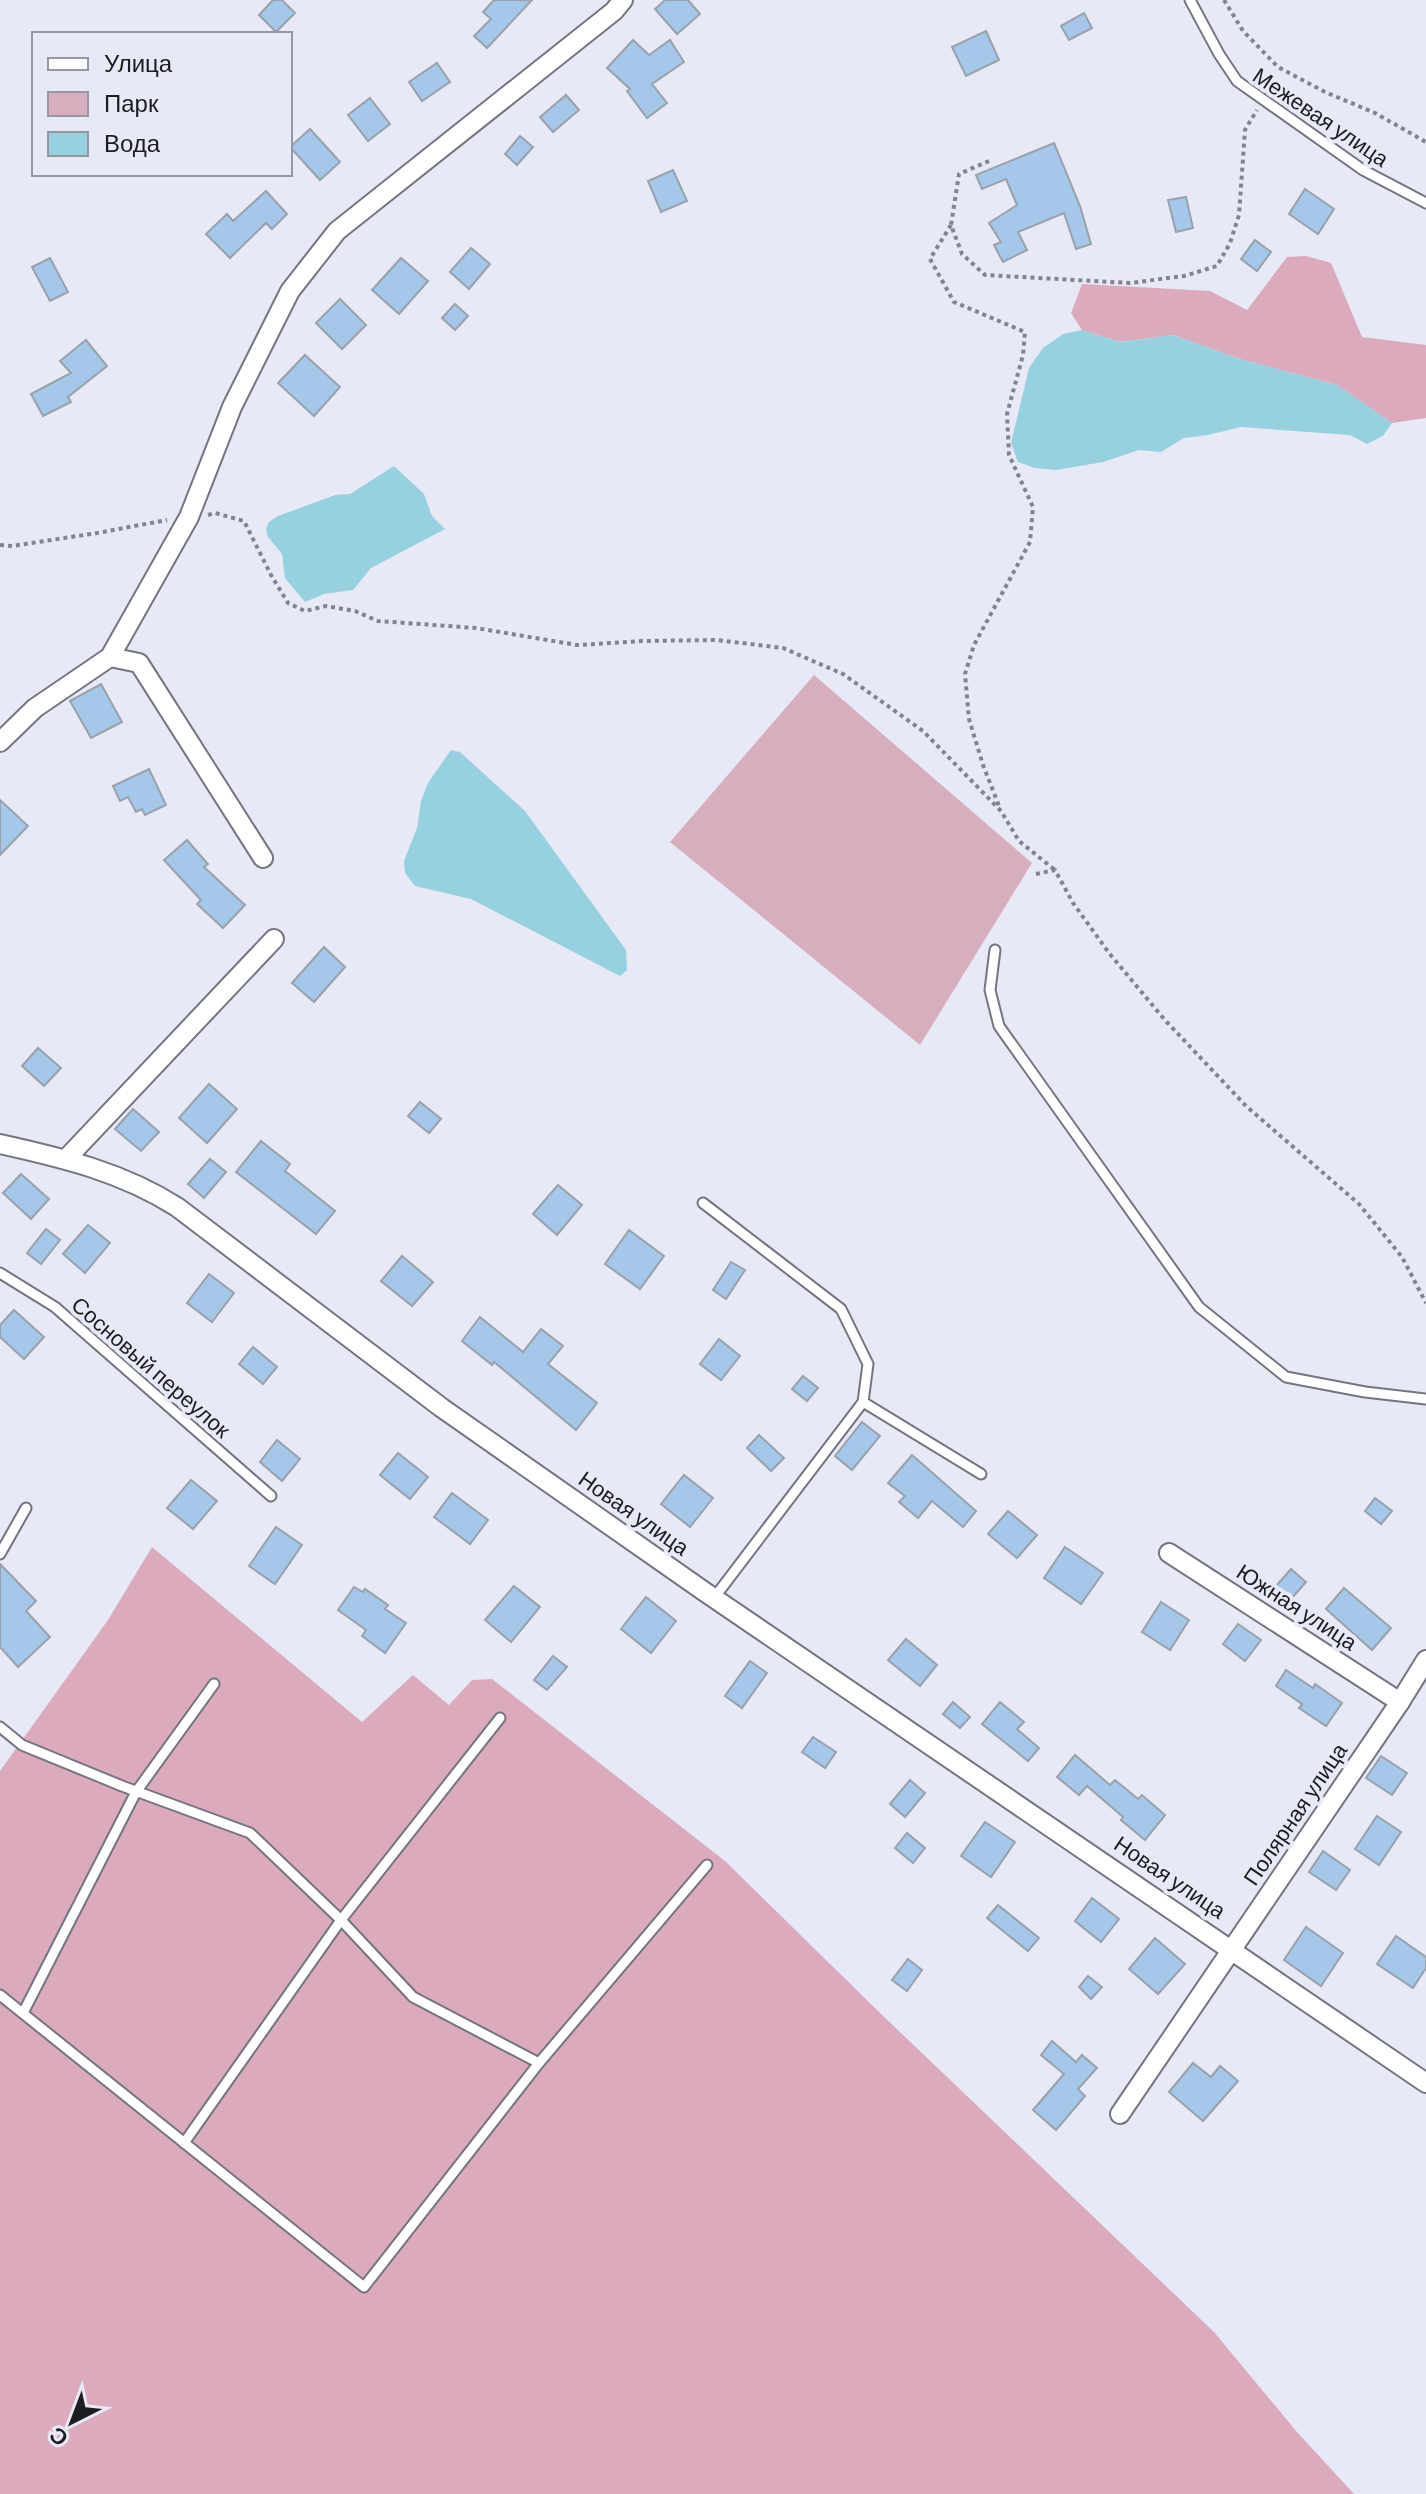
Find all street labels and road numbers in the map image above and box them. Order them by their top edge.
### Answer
street label: Межевая улица [1248,61,1395,172]
street label: Сосновый переулок [66,1290,237,1443]
street label: Новая улица [574,1465,695,1561]
street label: Южная улица [1232,1558,1363,1656]
street label: Полярная улица [1237,1737,1353,1890]
street label: Новая улица [1109,1829,1232,1924]

